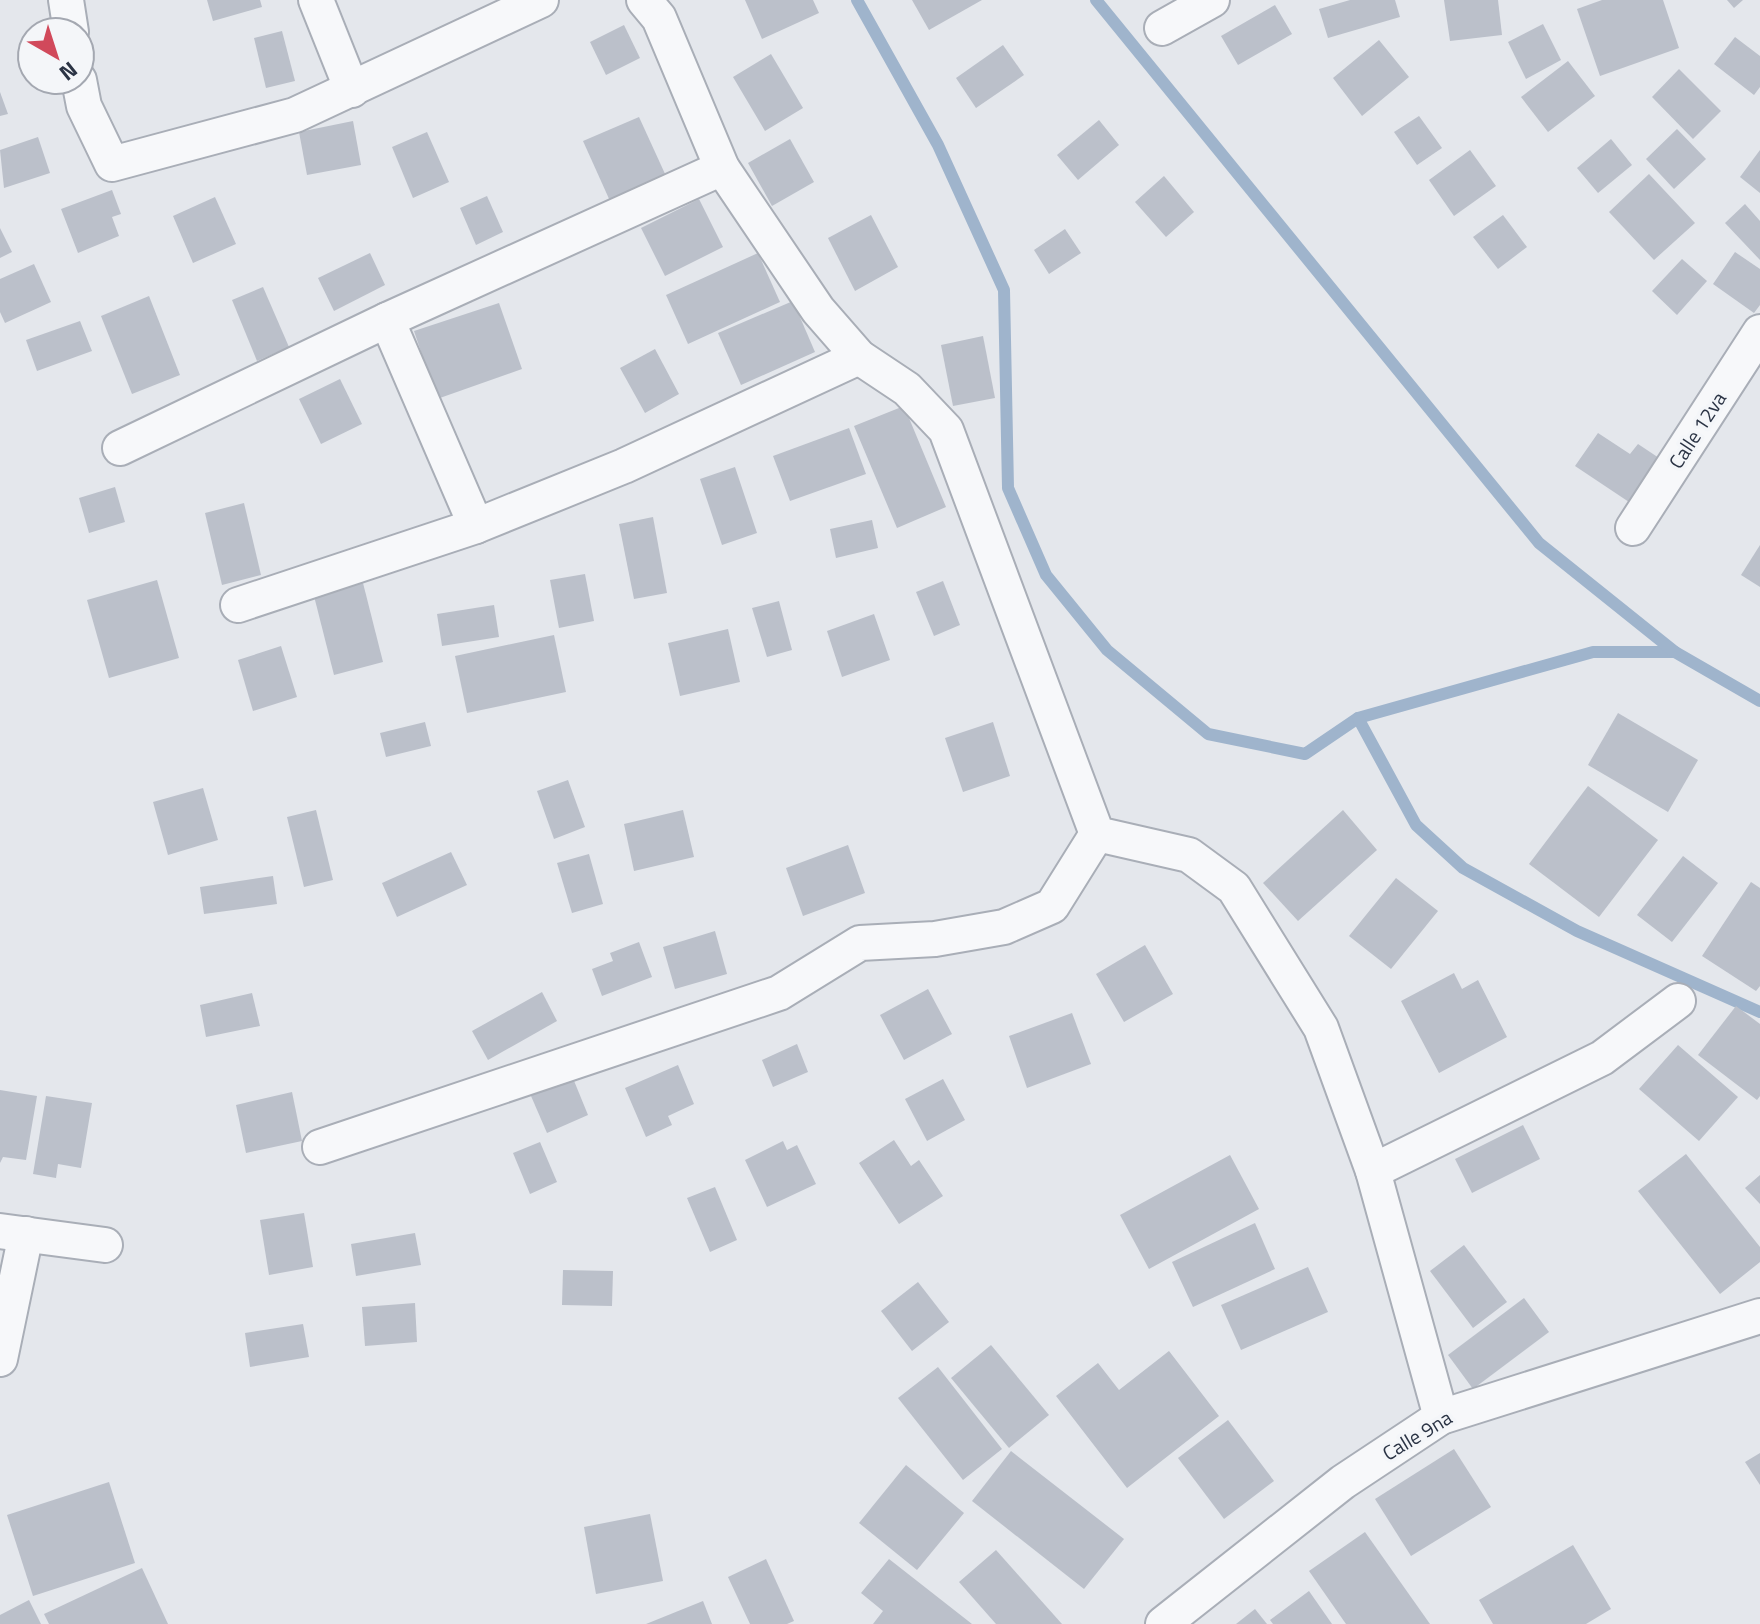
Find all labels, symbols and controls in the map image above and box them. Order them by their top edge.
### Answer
north arrow [16,16,96,96]
text: N [52,54,85,90]
street label: Calle 12va [1660,385,1734,475]
street label: Calle 9na [1376,1402,1458,1468]

